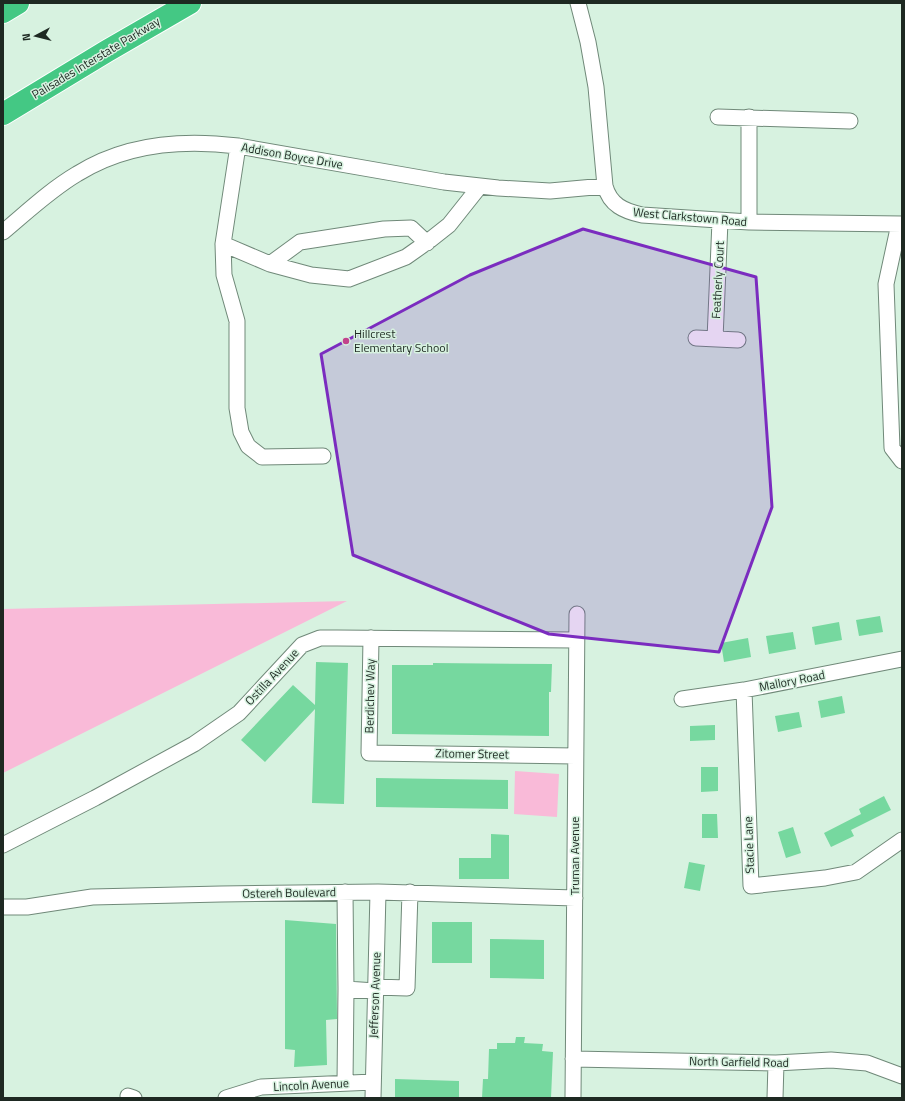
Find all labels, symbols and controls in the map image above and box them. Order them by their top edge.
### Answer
street label: Palisades Interstate Parkway [28,11,164,104]
north arrow [16,16,56,56]
text: N [18,32,34,42]
street label: Addison Boyce Drive [240,137,344,174]
street label: West Clarkstown Road [632,202,748,231]
street label: Featherly Court [706,240,729,319]
place label: Hillcrest Elementary School [354,324,448,357]
marker: Hillcrest Elementary School [341,336,351,346]
street label: Ostilla Avenue [240,644,303,709]
street label: Berdichev Way [359,658,380,733]
street label: Mallory Road [757,665,826,696]
street label: Zitomer Street [435,743,510,764]
street label: Stacie Lane [738,816,759,874]
street label: Truman Avenue [565,817,584,895]
street label: Ostereh Boulevard [242,882,336,903]
street label: Jefferson Avenue [364,952,385,1038]
street label: North Garfield Road [689,1051,789,1072]
street label: Lincoln Avenue [273,1073,349,1096]

